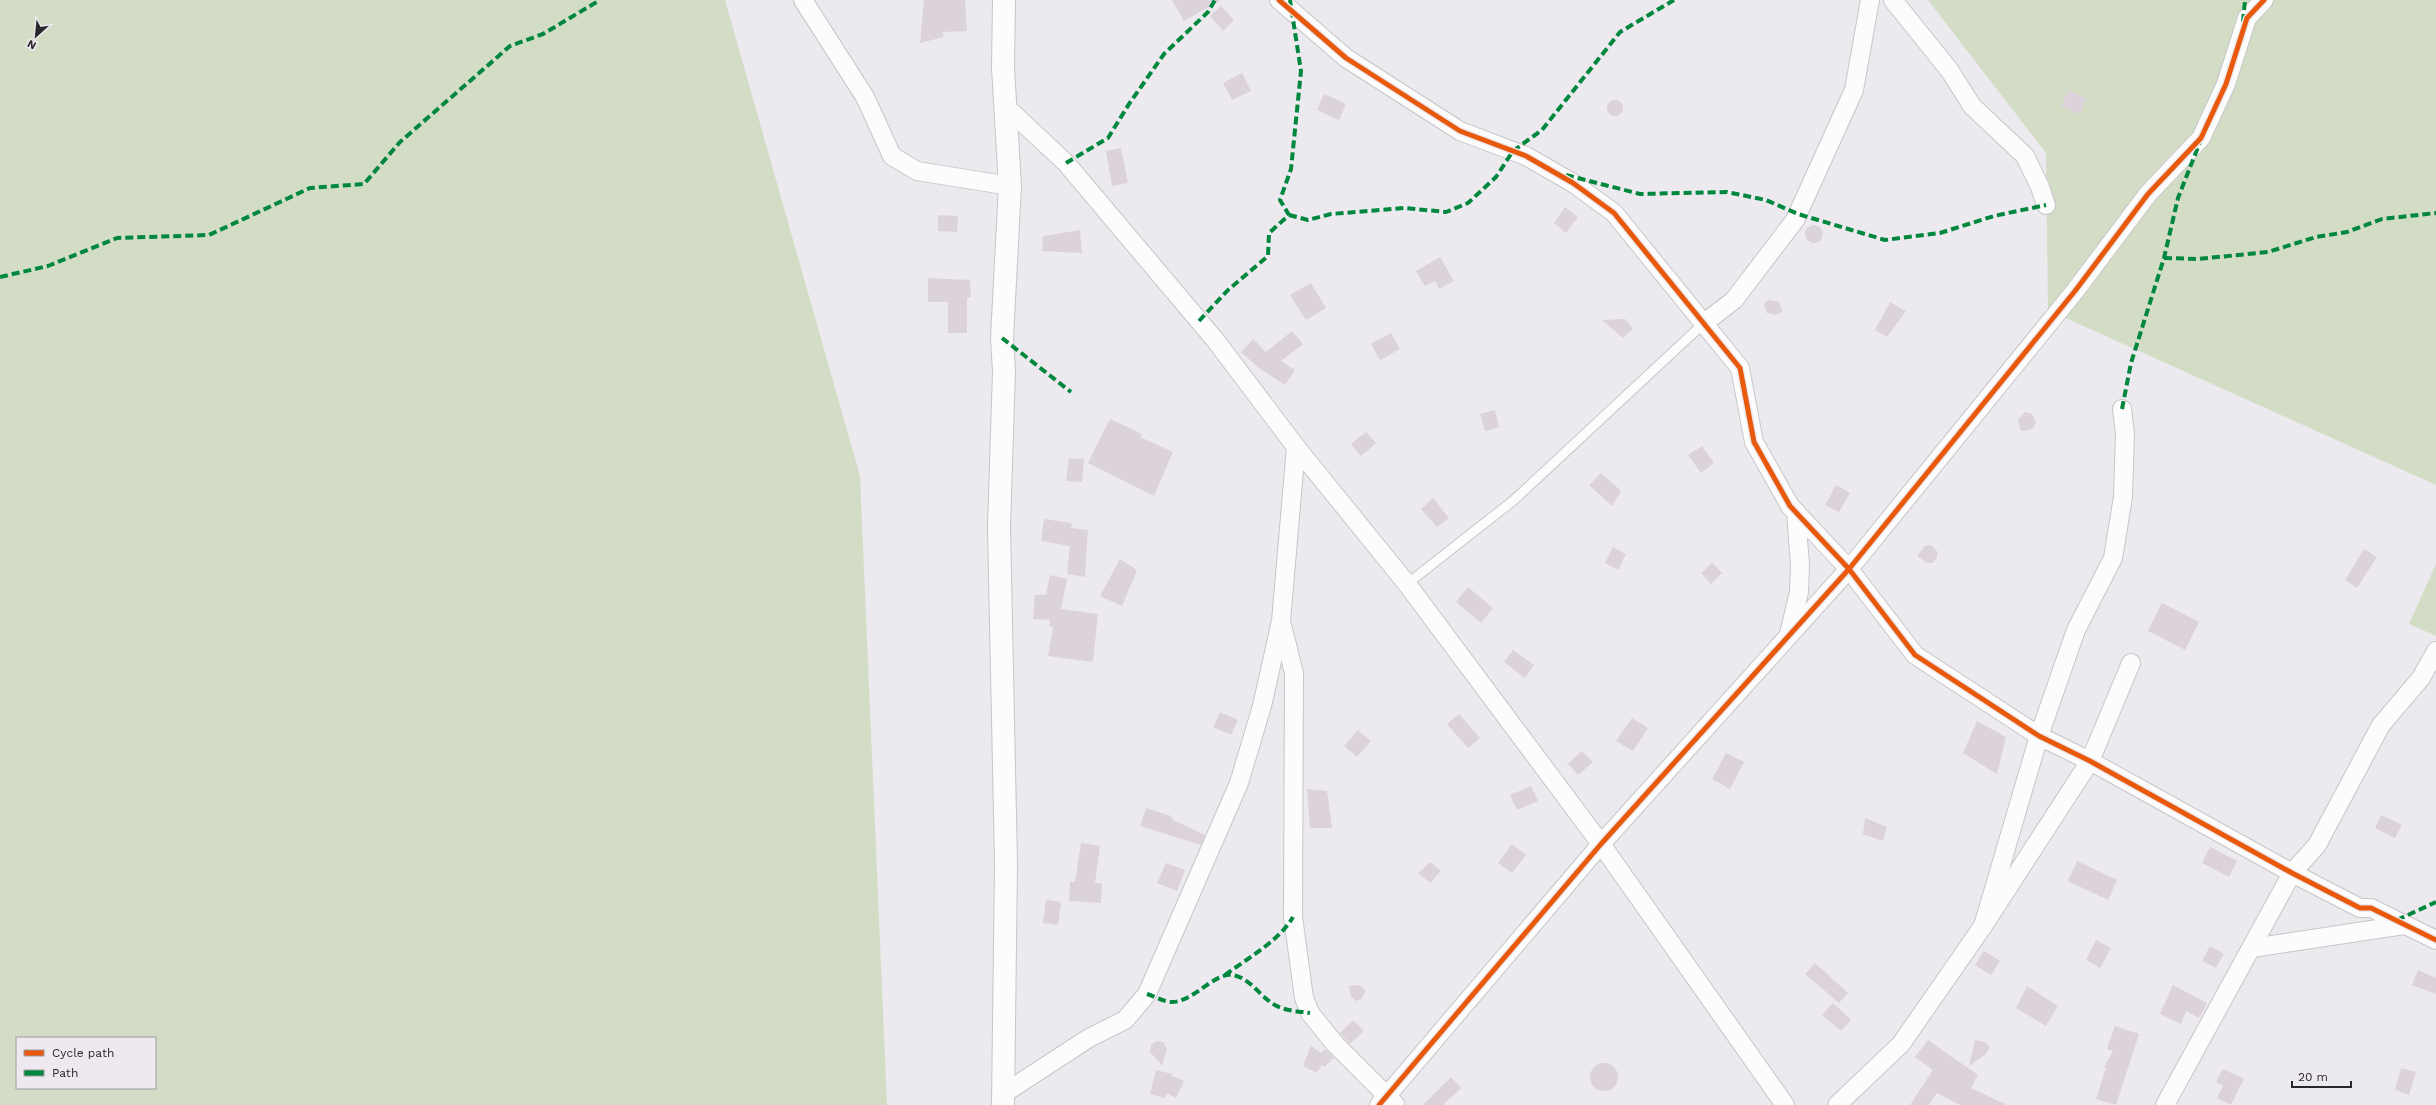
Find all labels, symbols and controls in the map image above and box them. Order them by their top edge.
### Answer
north arrow [16,16,56,56]
text: N [25,37,38,52]
legend [16,1037,156,1089]
text: Cycle path [52,1046,114,1060]
scale bar [2292,1063,2351,1089]
text: Path [52,1066,78,1080]
text: 20 m [2298,1070,2328,1084]

